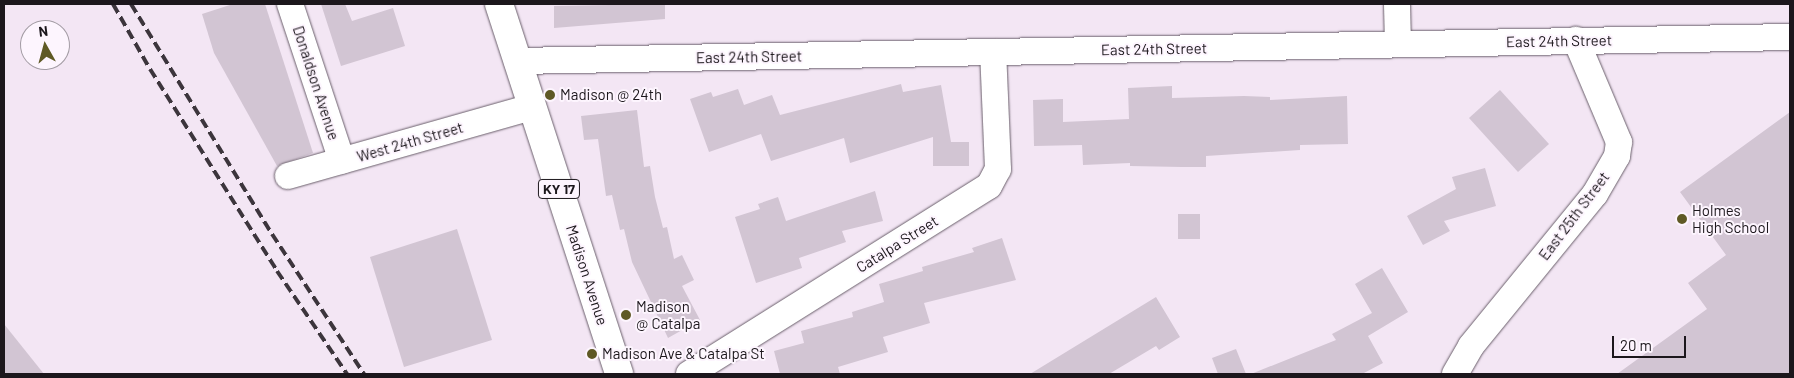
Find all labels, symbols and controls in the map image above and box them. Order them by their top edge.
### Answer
north arrow [20,20,70,70]
text: N [38,22,49,40]
street label: Donaldson Avenue [289,24,343,142]
street label: East 24th Street [1506,31,1612,51]
street label: East 24th Street [1101,39,1207,59]
street label: East 24th Street [696,47,802,67]
place label: Madison @ 24th [560,86,662,104]
marker: Madison @ 24th [544,89,556,101]
street label: West 24th Street [355,118,465,166]
street label: East 25th Street [1535,168,1613,264]
road number: KY 17 [538,178,580,200]
place label: Holmes High School [1692,201,1769,236]
street label: Catalpa Street [853,212,941,276]
marker: Holmes High School [1676,213,1688,225]
street label: Madison Avenue [562,223,612,327]
place label: Madison @ Catalpa [636,297,701,332]
marker: Madison @ Catalpa [620,309,632,321]
scale bar [1614,326,1688,358]
text: 20 m [1620,336,1652,354]
place label: Madison Ave & Catalpa St [602,345,765,363]
marker: Madison Ave & Catalpa St [586,348,598,360]

